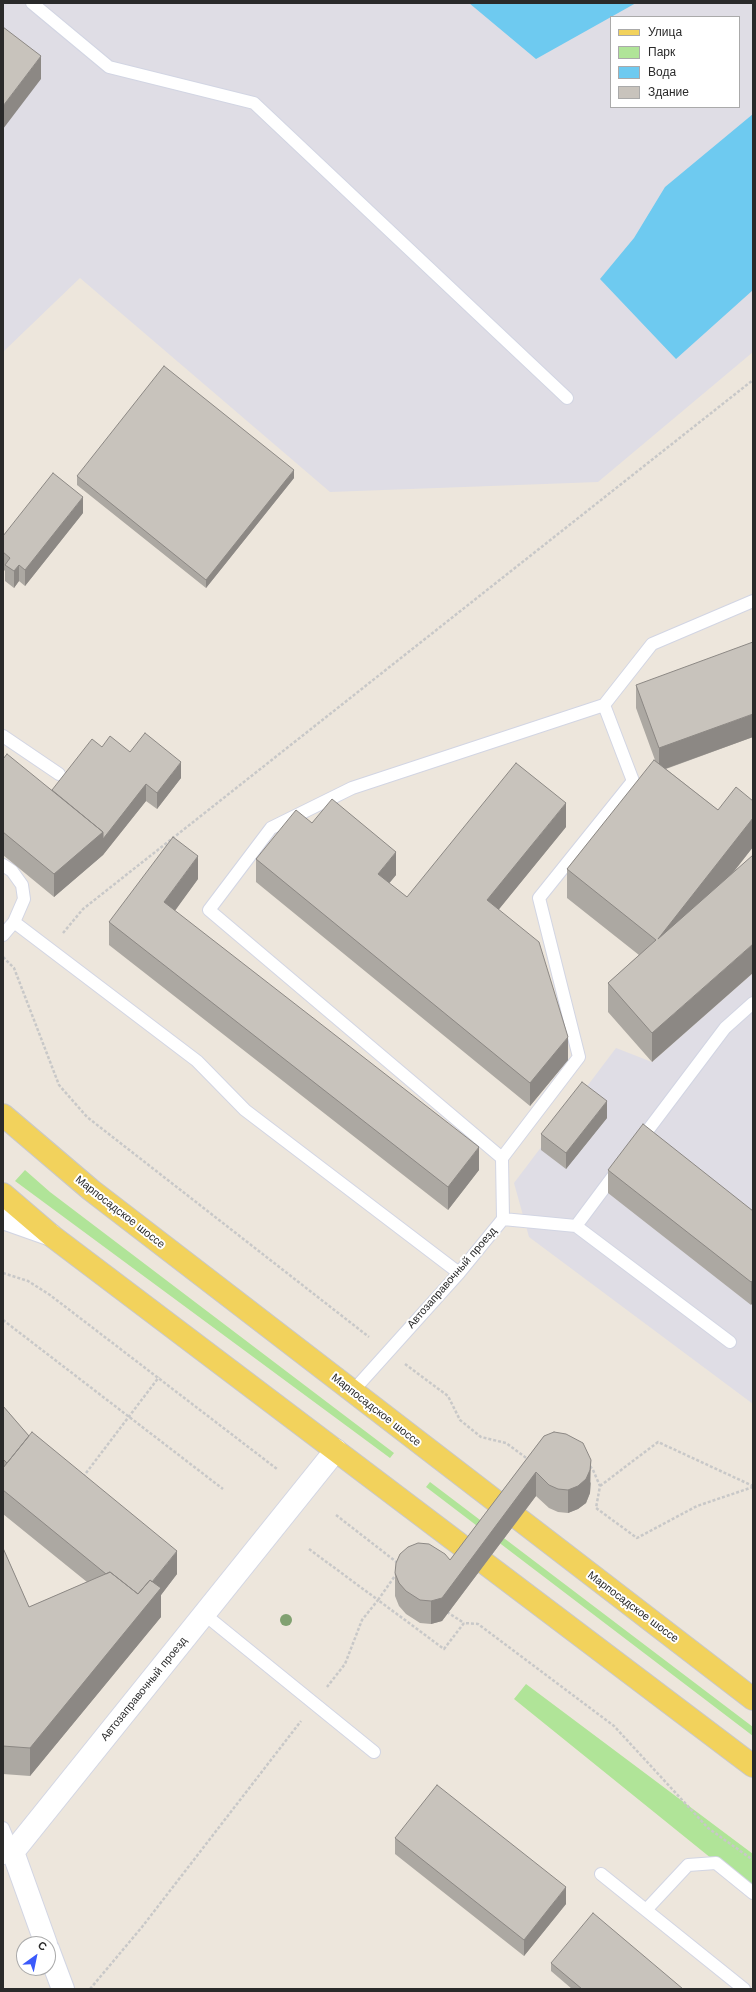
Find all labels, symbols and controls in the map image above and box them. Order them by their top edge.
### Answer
legend [610,16,740,108]
text: Улица [648,25,682,39]
text: Парк [648,45,675,59]
text: Вода [648,65,676,79]
text: Здание [648,85,689,99]
street label: Марпосадское шоссе [73,1173,167,1251]
street label: Автозаправочный проезд [404,1225,500,1331]
street label: Марпосадское шоссе [329,1371,423,1449]
street label: Марпосадское шоссе [585,1569,681,1645]
street label: Автозаправочный проезд [98,1634,190,1744]
north arrow [16,1936,56,1976]
text: С [35,1939,49,1954]

